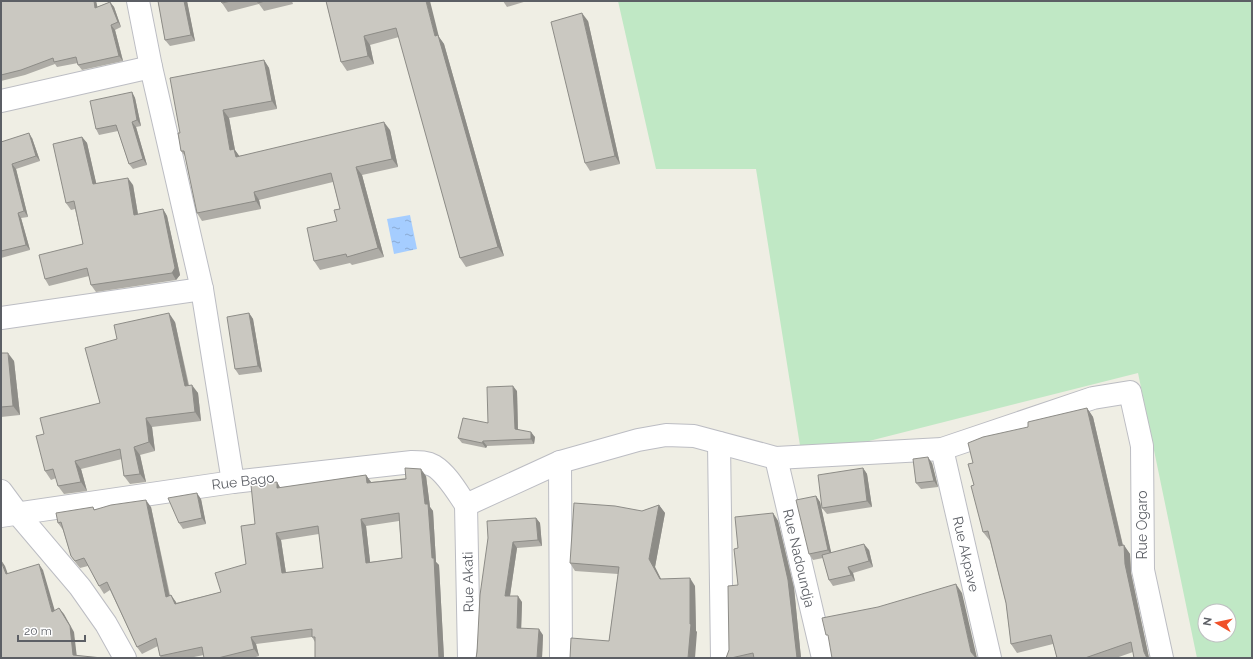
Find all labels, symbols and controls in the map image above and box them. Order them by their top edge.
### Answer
street label: Rue Bago [211,469,275,493]
street label: Rue Ogaro [1134,491,1150,559]
street label: Rue Nadoundja [780,507,818,609]
street label: Rue Akpave [950,515,982,593]
street label: Rue Akati [459,551,477,613]
north arrow [1197,603,1237,643]
text: N [1201,616,1215,627]
scale bar [18,617,85,643]
text: 20 m [24,624,52,638]

